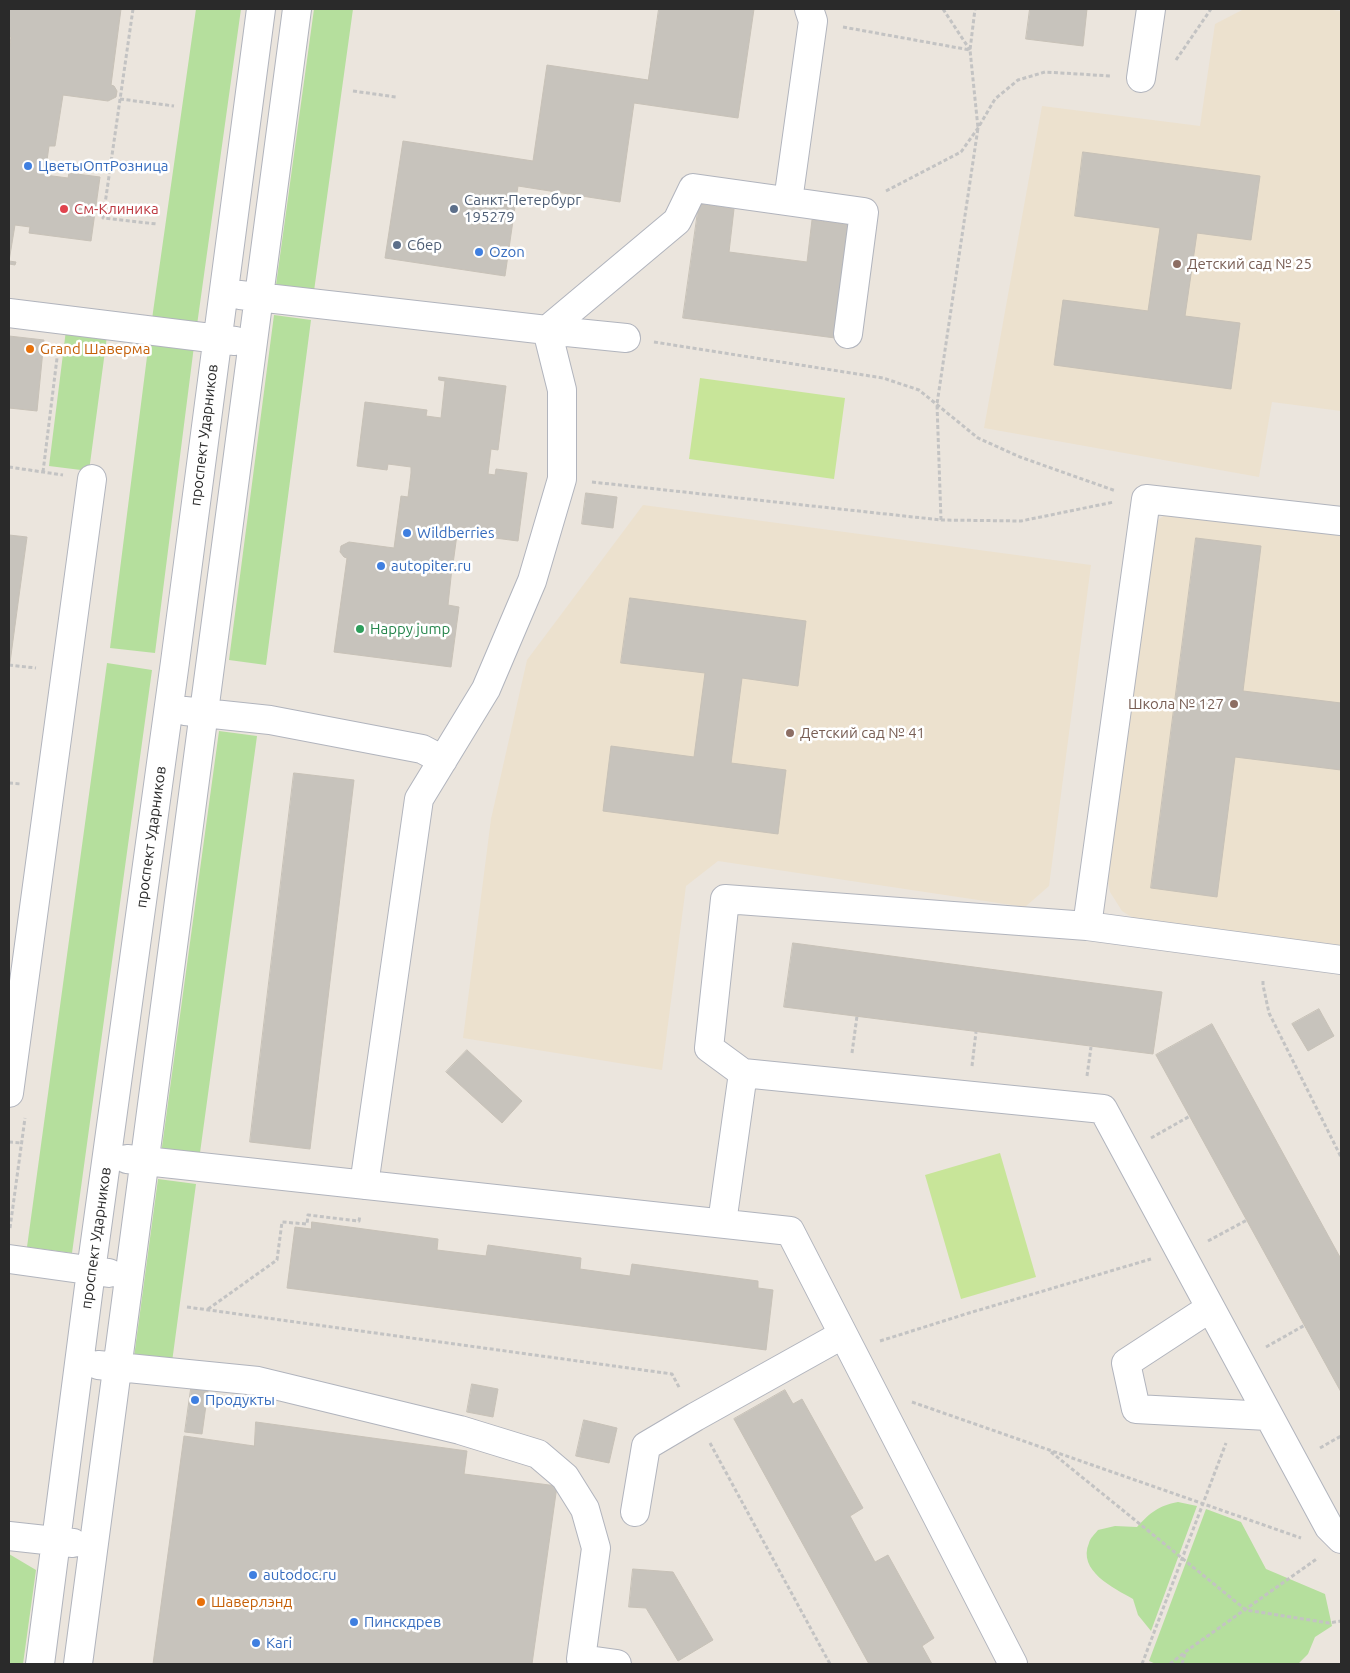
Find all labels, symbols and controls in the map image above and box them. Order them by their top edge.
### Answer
place label: ЦветыОптРозница [38,157,169,175]
marker: ЦветыОптРозница [22,160,34,172]
place label: Санкт-Петербург 195279 [464,191,581,226]
place label: См-Клиника [74,200,159,218]
marker: См-Клиника [58,203,70,215]
marker: Санкт-Петербург 195279 [448,203,460,215]
place label: Сбер [407,236,442,254]
marker: Сбер [391,239,403,251]
place label: Ozon [489,243,525,261]
marker: Ozon [473,246,485,258]
place label: Детский сад № 25 [1187,255,1312,273]
marker: Детский сад № 25 [1171,258,1183,270]
place label: Grand Шаверма [40,340,150,358]
marker: Grand Шаверма [24,343,36,355]
street label: проспект Ударников [186,363,222,507]
place label: Wildberries [417,524,494,542]
marker: Wildberries [401,527,413,539]
place label: autopiter.ru [391,557,471,575]
marker: autopiter.ru [375,560,387,572]
place label: Happy jump [370,620,450,638]
marker: Happy jump [354,623,366,635]
place label: Школа № 127 [1128,695,1224,713]
marker: Школа № 127 [1228,698,1240,710]
place label: Детский сад № 41 [800,724,925,742]
marker: Детский сад № 41 [784,727,796,739]
street label: проспект Ударников [132,765,170,909]
street label: проспект Ударников [77,1166,115,1310]
place label: Продукты [205,1391,275,1409]
marker: Продукты [189,1394,201,1406]
place label: autodoc.ru [263,1566,337,1584]
marker: autodoc.ru [247,1569,259,1581]
place label: Шаверлэнд [211,1593,292,1611]
marker: Шаверлэнд [195,1596,207,1608]
place label: Пинскдрев [364,1613,441,1631]
marker: Пинскдрев [348,1616,360,1628]
place label: Kari [266,1634,292,1652]
marker: Kari [250,1637,262,1649]

